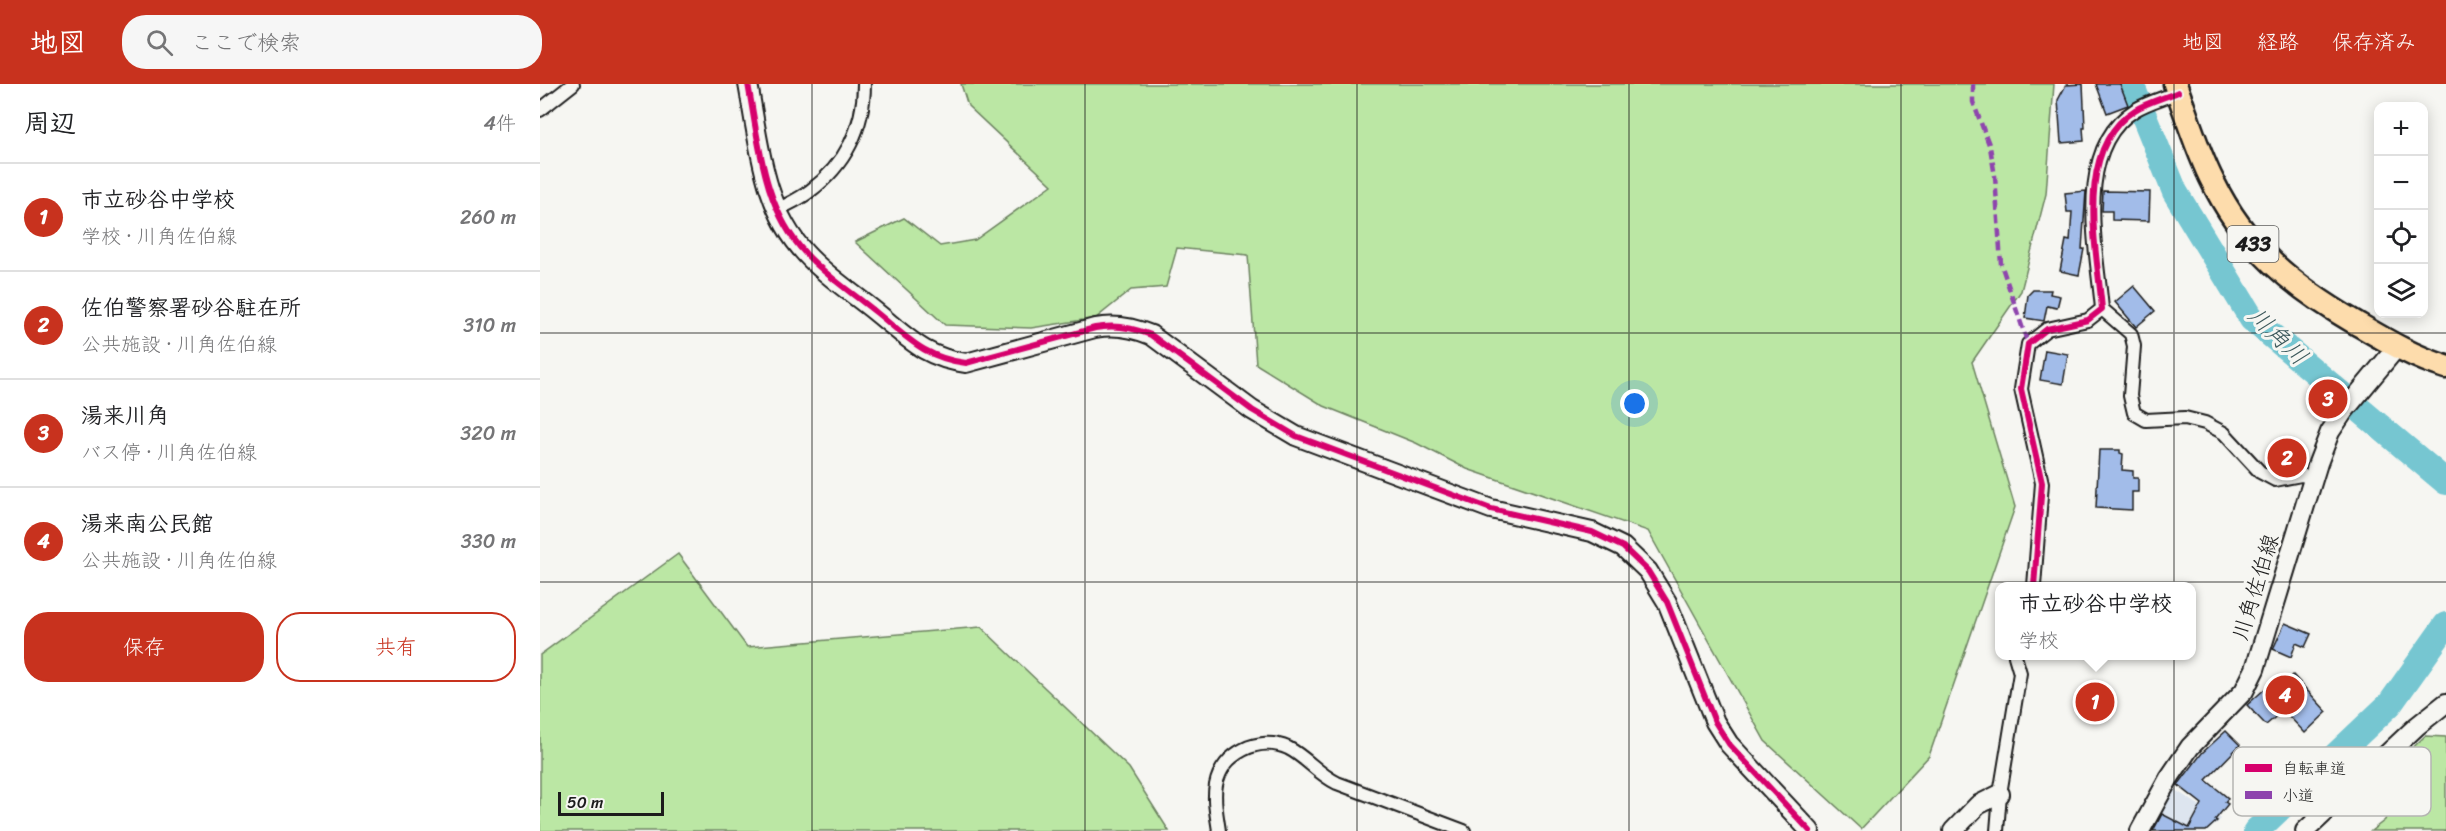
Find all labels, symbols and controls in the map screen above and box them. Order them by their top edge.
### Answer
search box [122,15,542,69]
text: 地図 [30,18,86,67]
text: ここで検索 [191,23,301,62]
text: 地図 [2182,23,2224,61]
text: 経路 [2257,23,2299,61]
text: 保存済み [2332,23,2416,61]
icon: search [143,26,176,59]
text: 周辺 [24,100,76,146]
map controls [2374,102,2428,318]
button: + [2374,102,2428,156]
text: 4件 [484,106,516,141]
button: − [2374,156,2428,210]
text: 市立砂谷中学校 [81,180,235,219]
text: 1 [39,200,48,235]
text: 260 m [460,200,516,235]
button: locate [2374,210,2428,264]
text: 学校 · 川角佐伯線 [81,219,237,254]
road number: 433 [2228,226,2278,262]
button: layers [2374,264,2428,318]
text: 佐伯警察署砂谷駐在所 [81,288,301,327]
water label: 川角川 [2238,296,2318,376]
text: 2 [38,308,49,343]
text: 310 m [463,308,516,343]
text: 公共施設 · 川角佐伯線 [81,327,277,362]
pin: 3 [2308,376,2348,422]
your location [1620,389,1649,418]
text: 湯来川角 [81,396,169,435]
text: 3 [38,416,49,451]
text: 320 m [460,416,516,451]
text: バス停 · 川角佐伯線 [81,435,257,470]
pin: 2 [2268,436,2306,481]
text: 湯来南公民館 [81,504,213,543]
text: 4 [37,524,50,559]
text: 330 m [461,524,516,559]
street label: 川角佐伯線 [2221,529,2290,645]
text: 公共施設 · 川角佐伯線 [81,543,277,578]
popup [1995,582,2196,660]
text: 市立砂谷中学校 [2018,584,2173,623]
button: 保存 [24,612,264,682]
button: 共有 [276,612,516,682]
text: 学校 [2018,623,2058,658]
pin: 4 [2266,672,2304,718]
pin: 1 [2076,680,2114,724]
legend [2233,747,2431,816]
text: 自転車道 [2282,754,2346,783]
text: 小道 [2282,781,2314,810]
text: 50 m [567,788,603,817]
scale bar [558,789,664,816]

